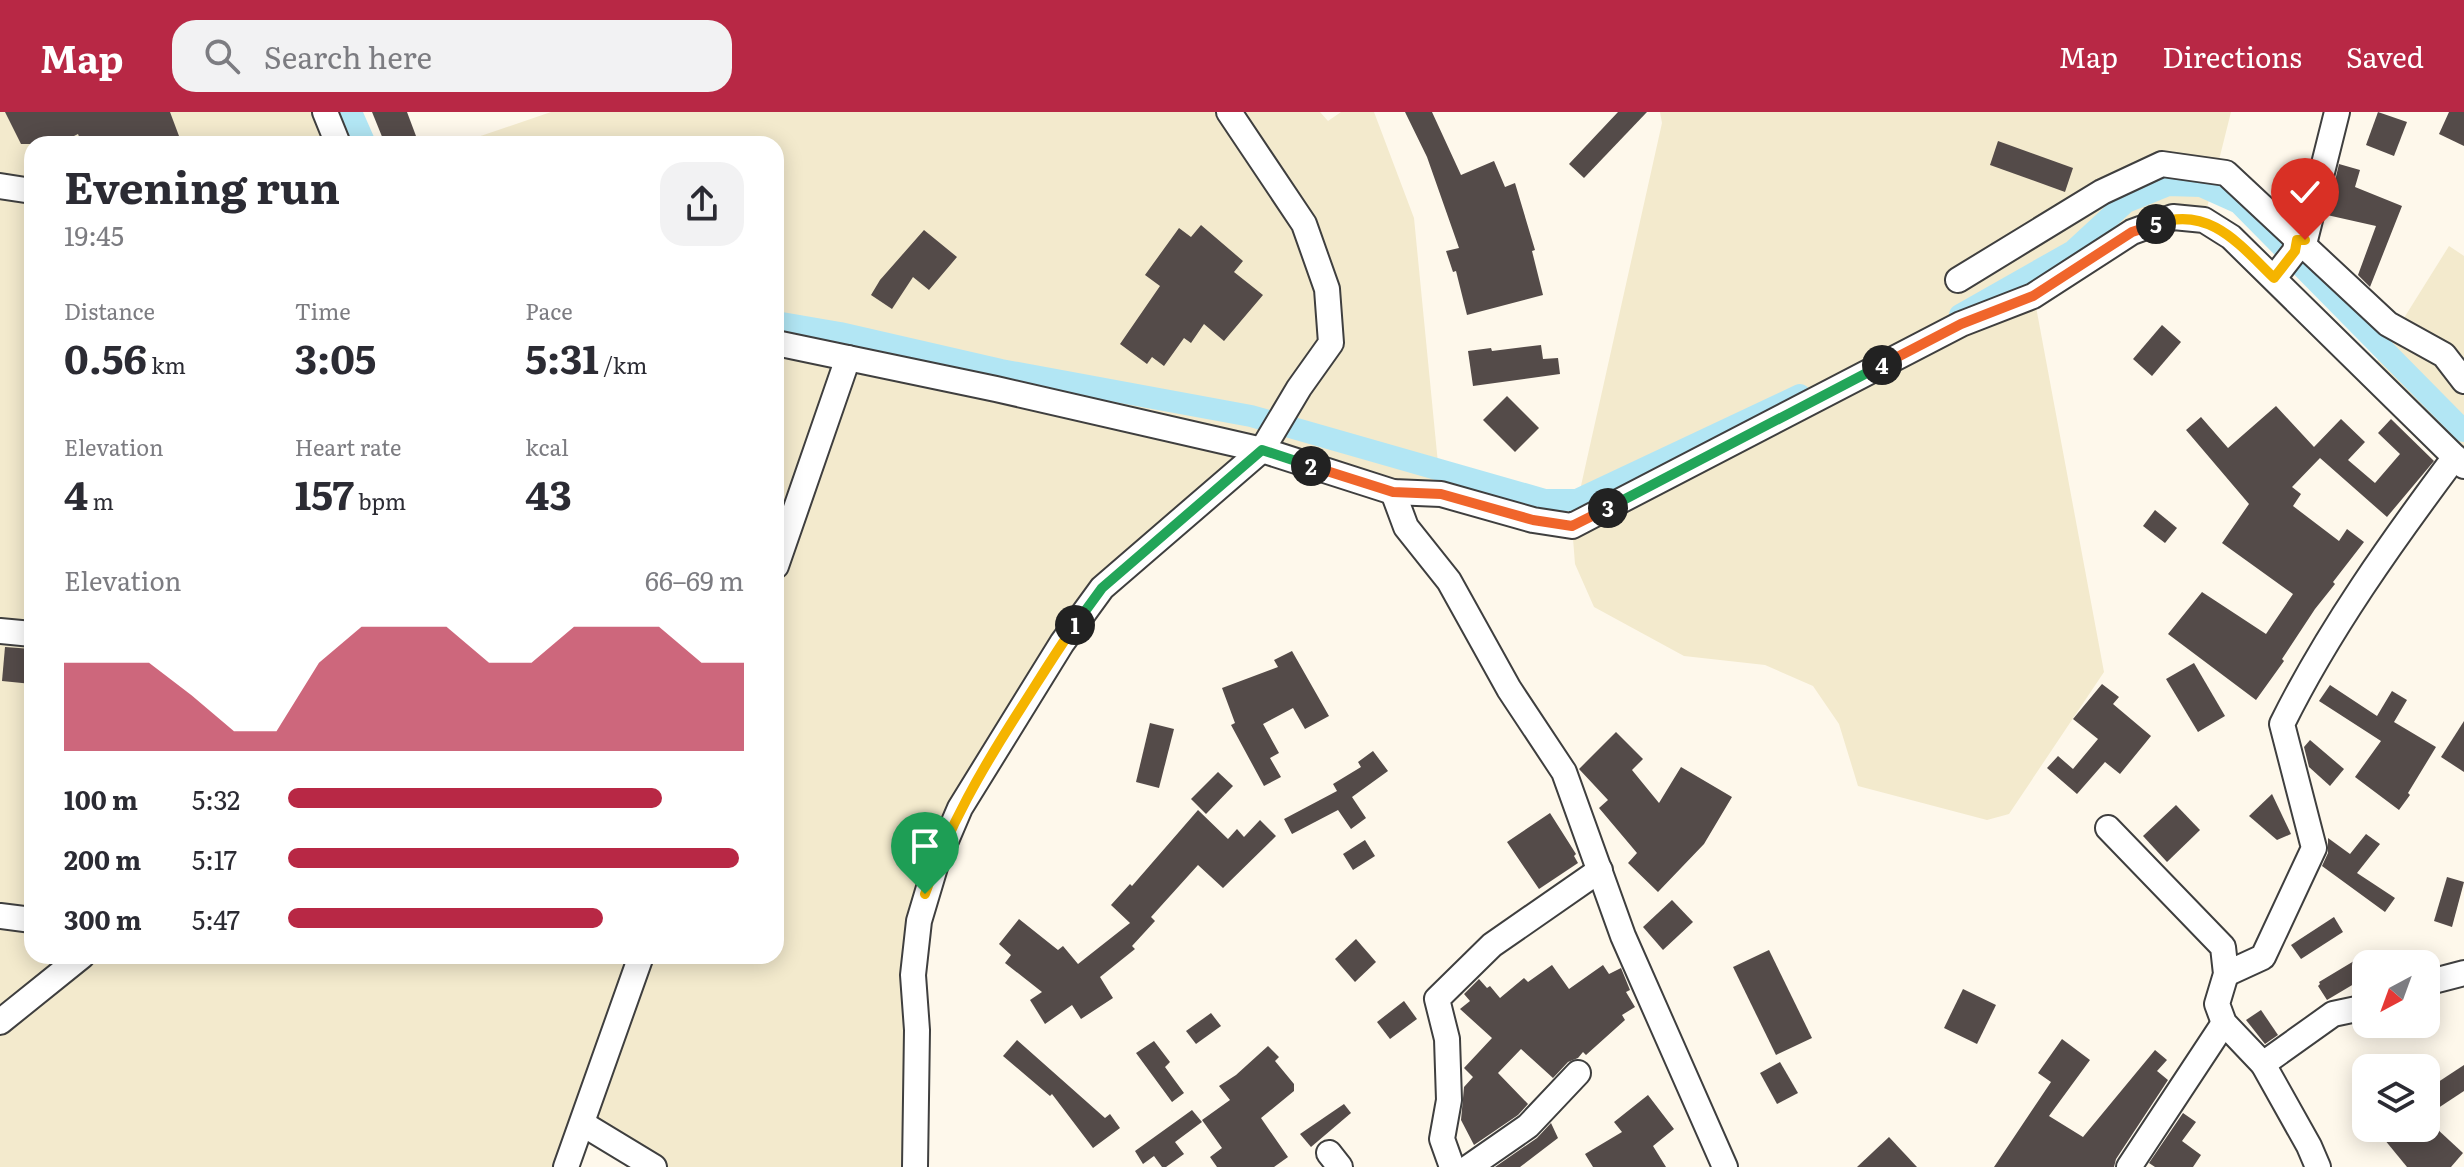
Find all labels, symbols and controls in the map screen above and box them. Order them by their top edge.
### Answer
search box [172,20,732,92]
text: Map [40,28,124,85]
icon: search [200,34,244,78]
text: Search here [264,34,432,78]
text: Map [2059,35,2118,77]
text: Directions [2162,35,2302,77]
text: Saved [2346,35,2424,77]
text: Evening run [64,152,340,218]
pin [2271,158,2339,240]
button: share [660,162,744,246]
icon: check [2283,170,2327,214]
pin: 5 [2136,204,2176,244]
text: 5 [2150,207,2162,240]
text: 19:45 [64,215,124,254]
text: Distance [64,294,155,327]
text: Time [295,294,351,327]
text: Pace [525,294,573,327]
text: 0.56 [64,327,147,386]
text: 3:05 [295,327,376,386]
text: 5:31 [525,327,599,386]
pin: 4 [1862,345,1902,385]
text: km [147,348,186,381]
text: /km [599,348,647,381]
text: 4 [1875,348,1889,381]
text: Elevation [64,430,163,463]
text: Heart rate [295,430,401,463]
text: kcal [525,430,569,463]
pin: 2 [1291,446,1331,486]
text: 2 [1305,449,1317,482]
text: 4 [64,463,88,522]
text: 157 [295,463,354,522]
text: 43 [525,463,572,522]
text: m [88,484,114,517]
text: bpm [354,484,406,517]
pin: 3 [1588,488,1628,528]
text: 3 [1602,491,1614,524]
text: Elevation [64,560,182,599]
text: 66–69 m [645,560,744,599]
pin: 1 [1055,605,1095,645]
text: 1 [1070,608,1080,641]
text: 100 m [64,779,138,818]
text: 5:32 [192,779,240,818]
pin [891,812,959,894]
icon: arrive [903,824,947,868]
text: 200 m [64,839,141,878]
text: 5:17 [192,839,237,878]
text: 300 m [64,899,142,938]
text: 5:47 [192,899,240,938]
north arrow [2352,950,2440,1038]
map controls [2352,950,2440,1142]
button: layers [2352,1054,2440,1142]

